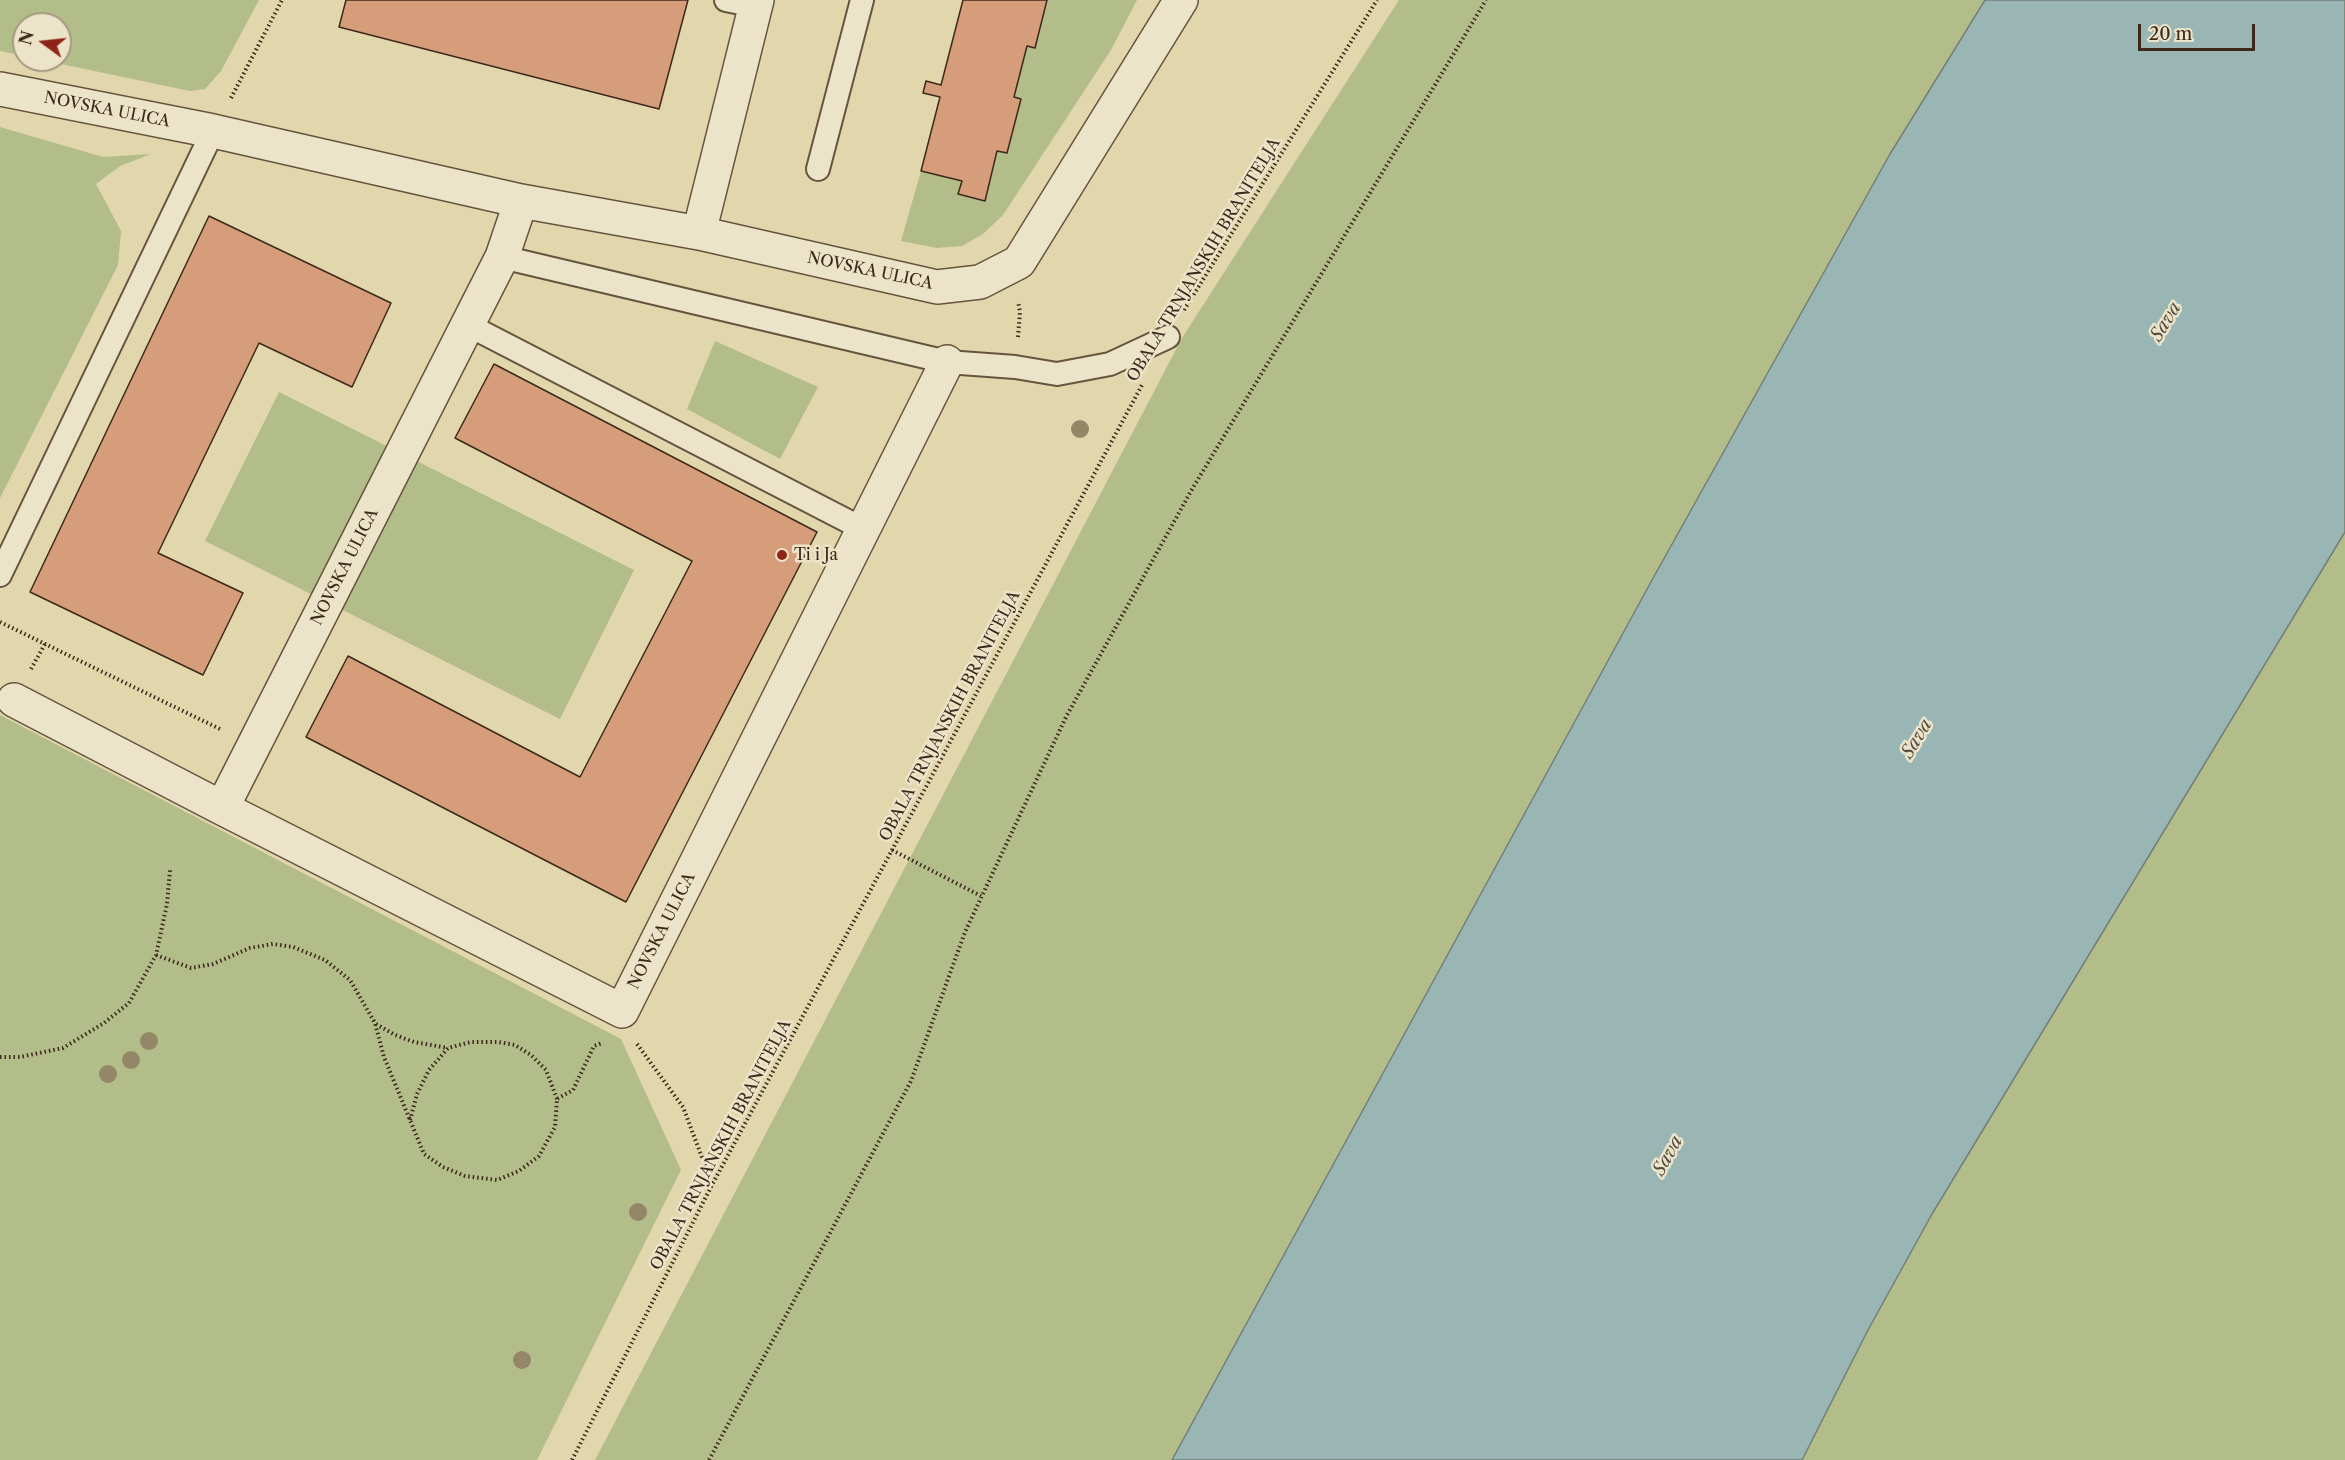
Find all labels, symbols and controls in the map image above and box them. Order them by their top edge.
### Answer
north arrow [12,12,72,72]
scale bar [2141,12,2258,50]
text: 20 m [2149,23,2192,45]
text: N [15,29,38,47]
street label: NOVSKA ULICA [42,88,172,132]
street label: OBALA TRNJANSKIH BRANITELJA [1123,135,1285,385]
street label: NOVSKA ULICA [805,248,935,294]
water label: Sava [2146,299,2186,345]
street label: NOVSKA ULICA [307,506,383,628]
place label: Ti i Ja [794,545,838,565]
marker: Ti i Ja [775,548,789,562]
street label: OBALA TRNJANSKIH BRANITELJA [876,587,1024,845]
water label: Sava [1897,716,1937,762]
street label: NOVSKA ULICA [624,870,700,992]
street label: OBALA TRNJANSKIH BRANITELJA [647,1016,795,1274]
water label: Sava [1648,1132,1688,1180]

